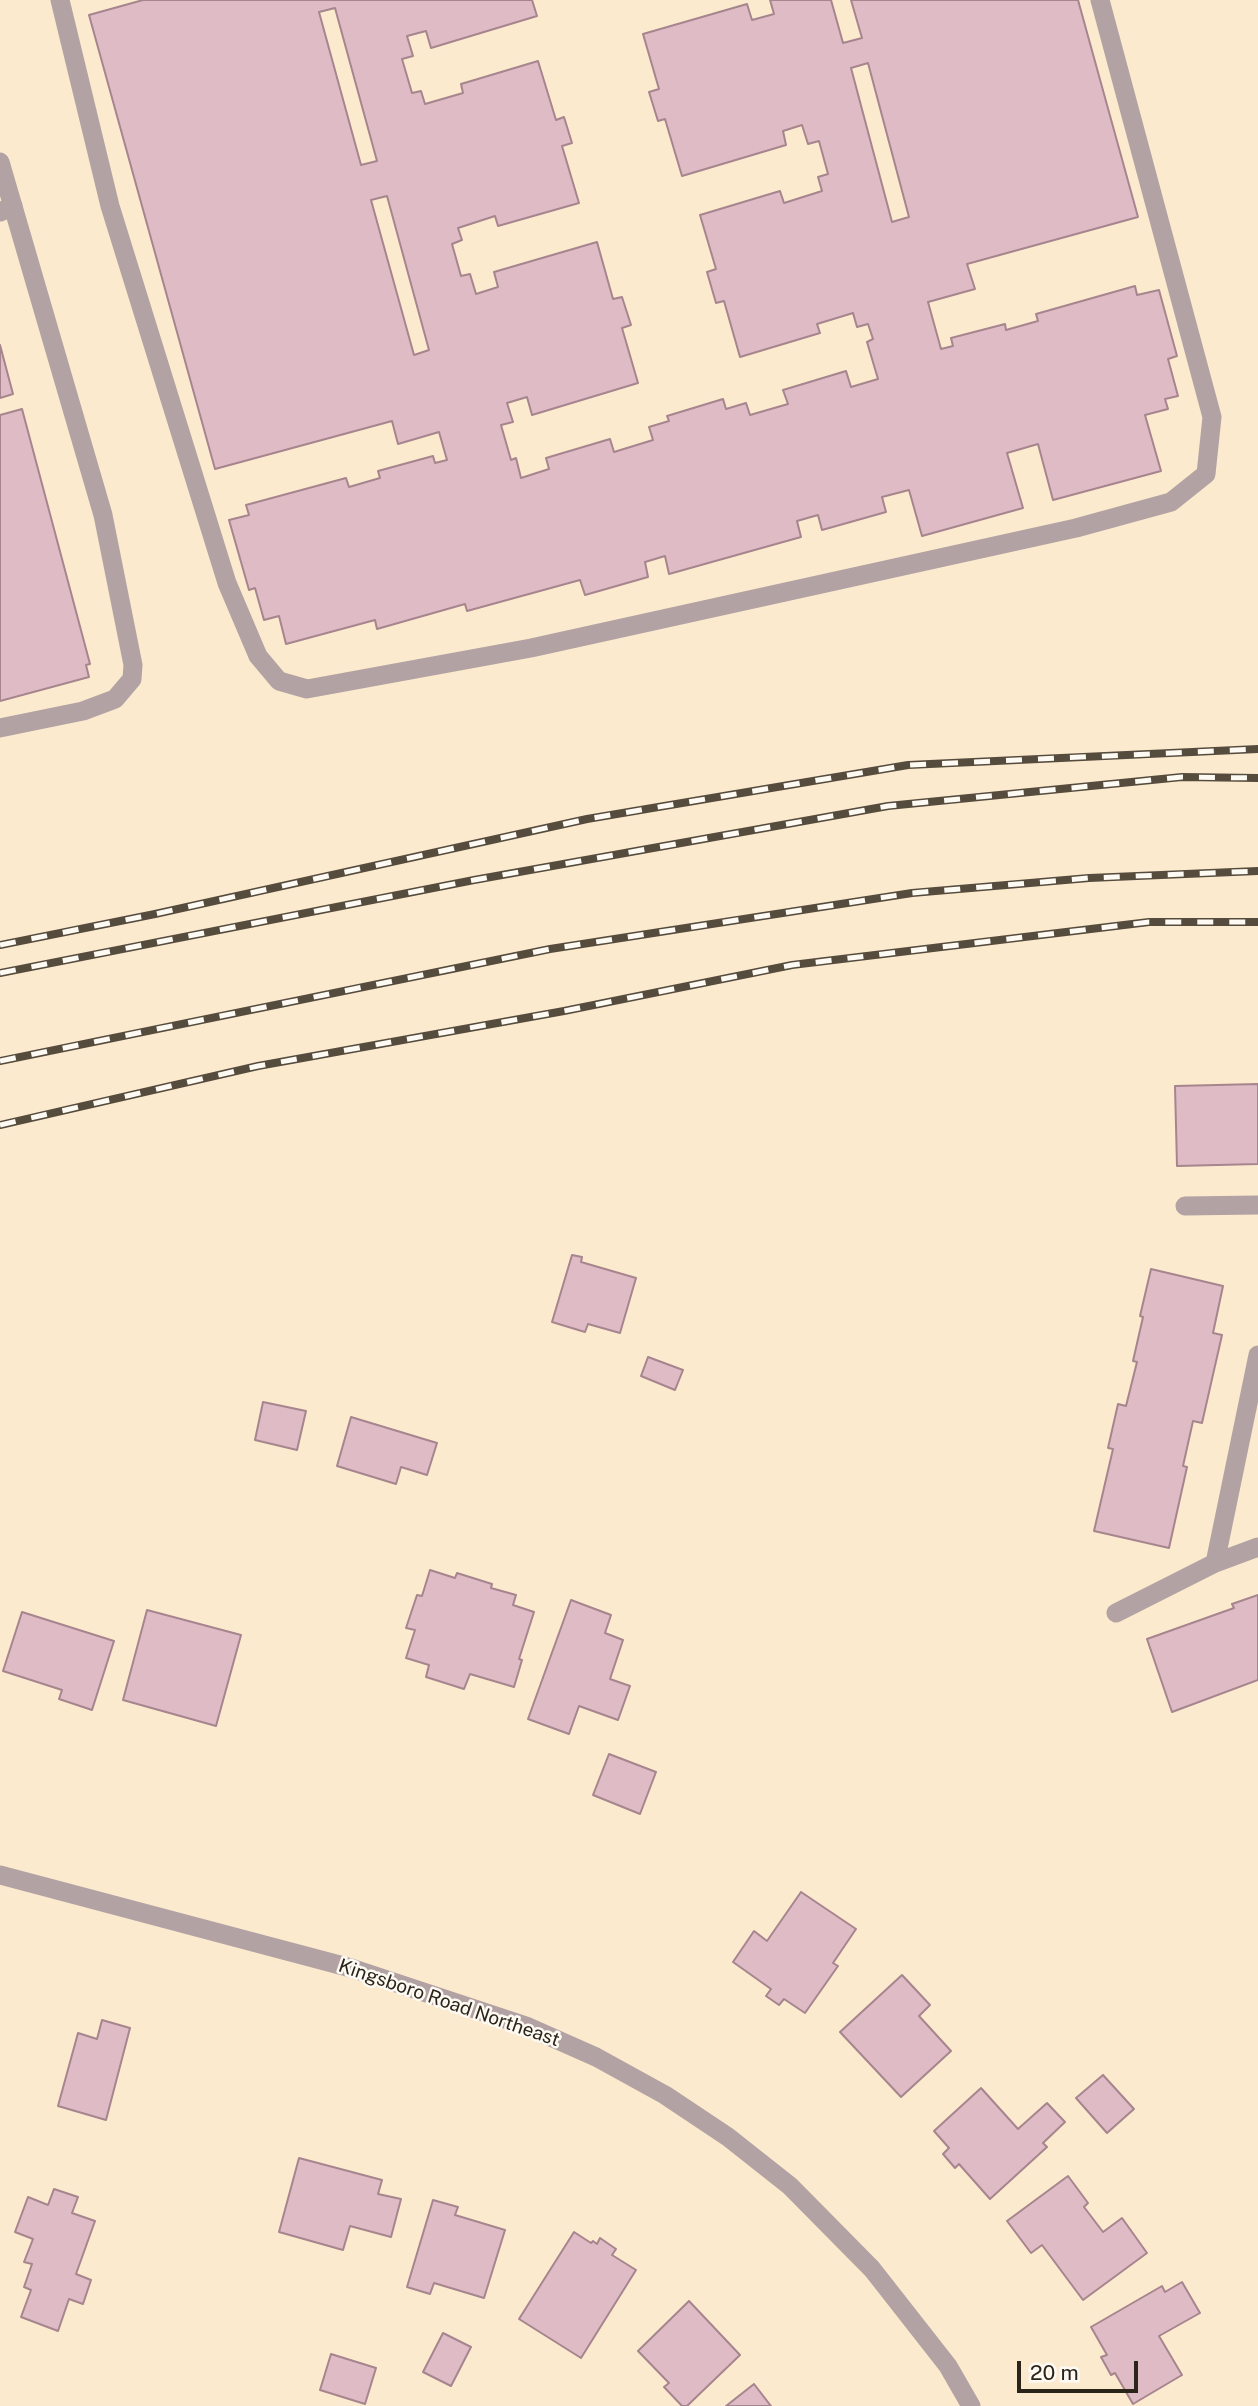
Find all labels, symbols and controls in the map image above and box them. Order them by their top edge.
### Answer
street label: Kingsboro Road Northeast [335,1954,563,2052]
scale bar [1020,2346,1141,2390]
text: 20 m [1030,2360,1079,2385]

